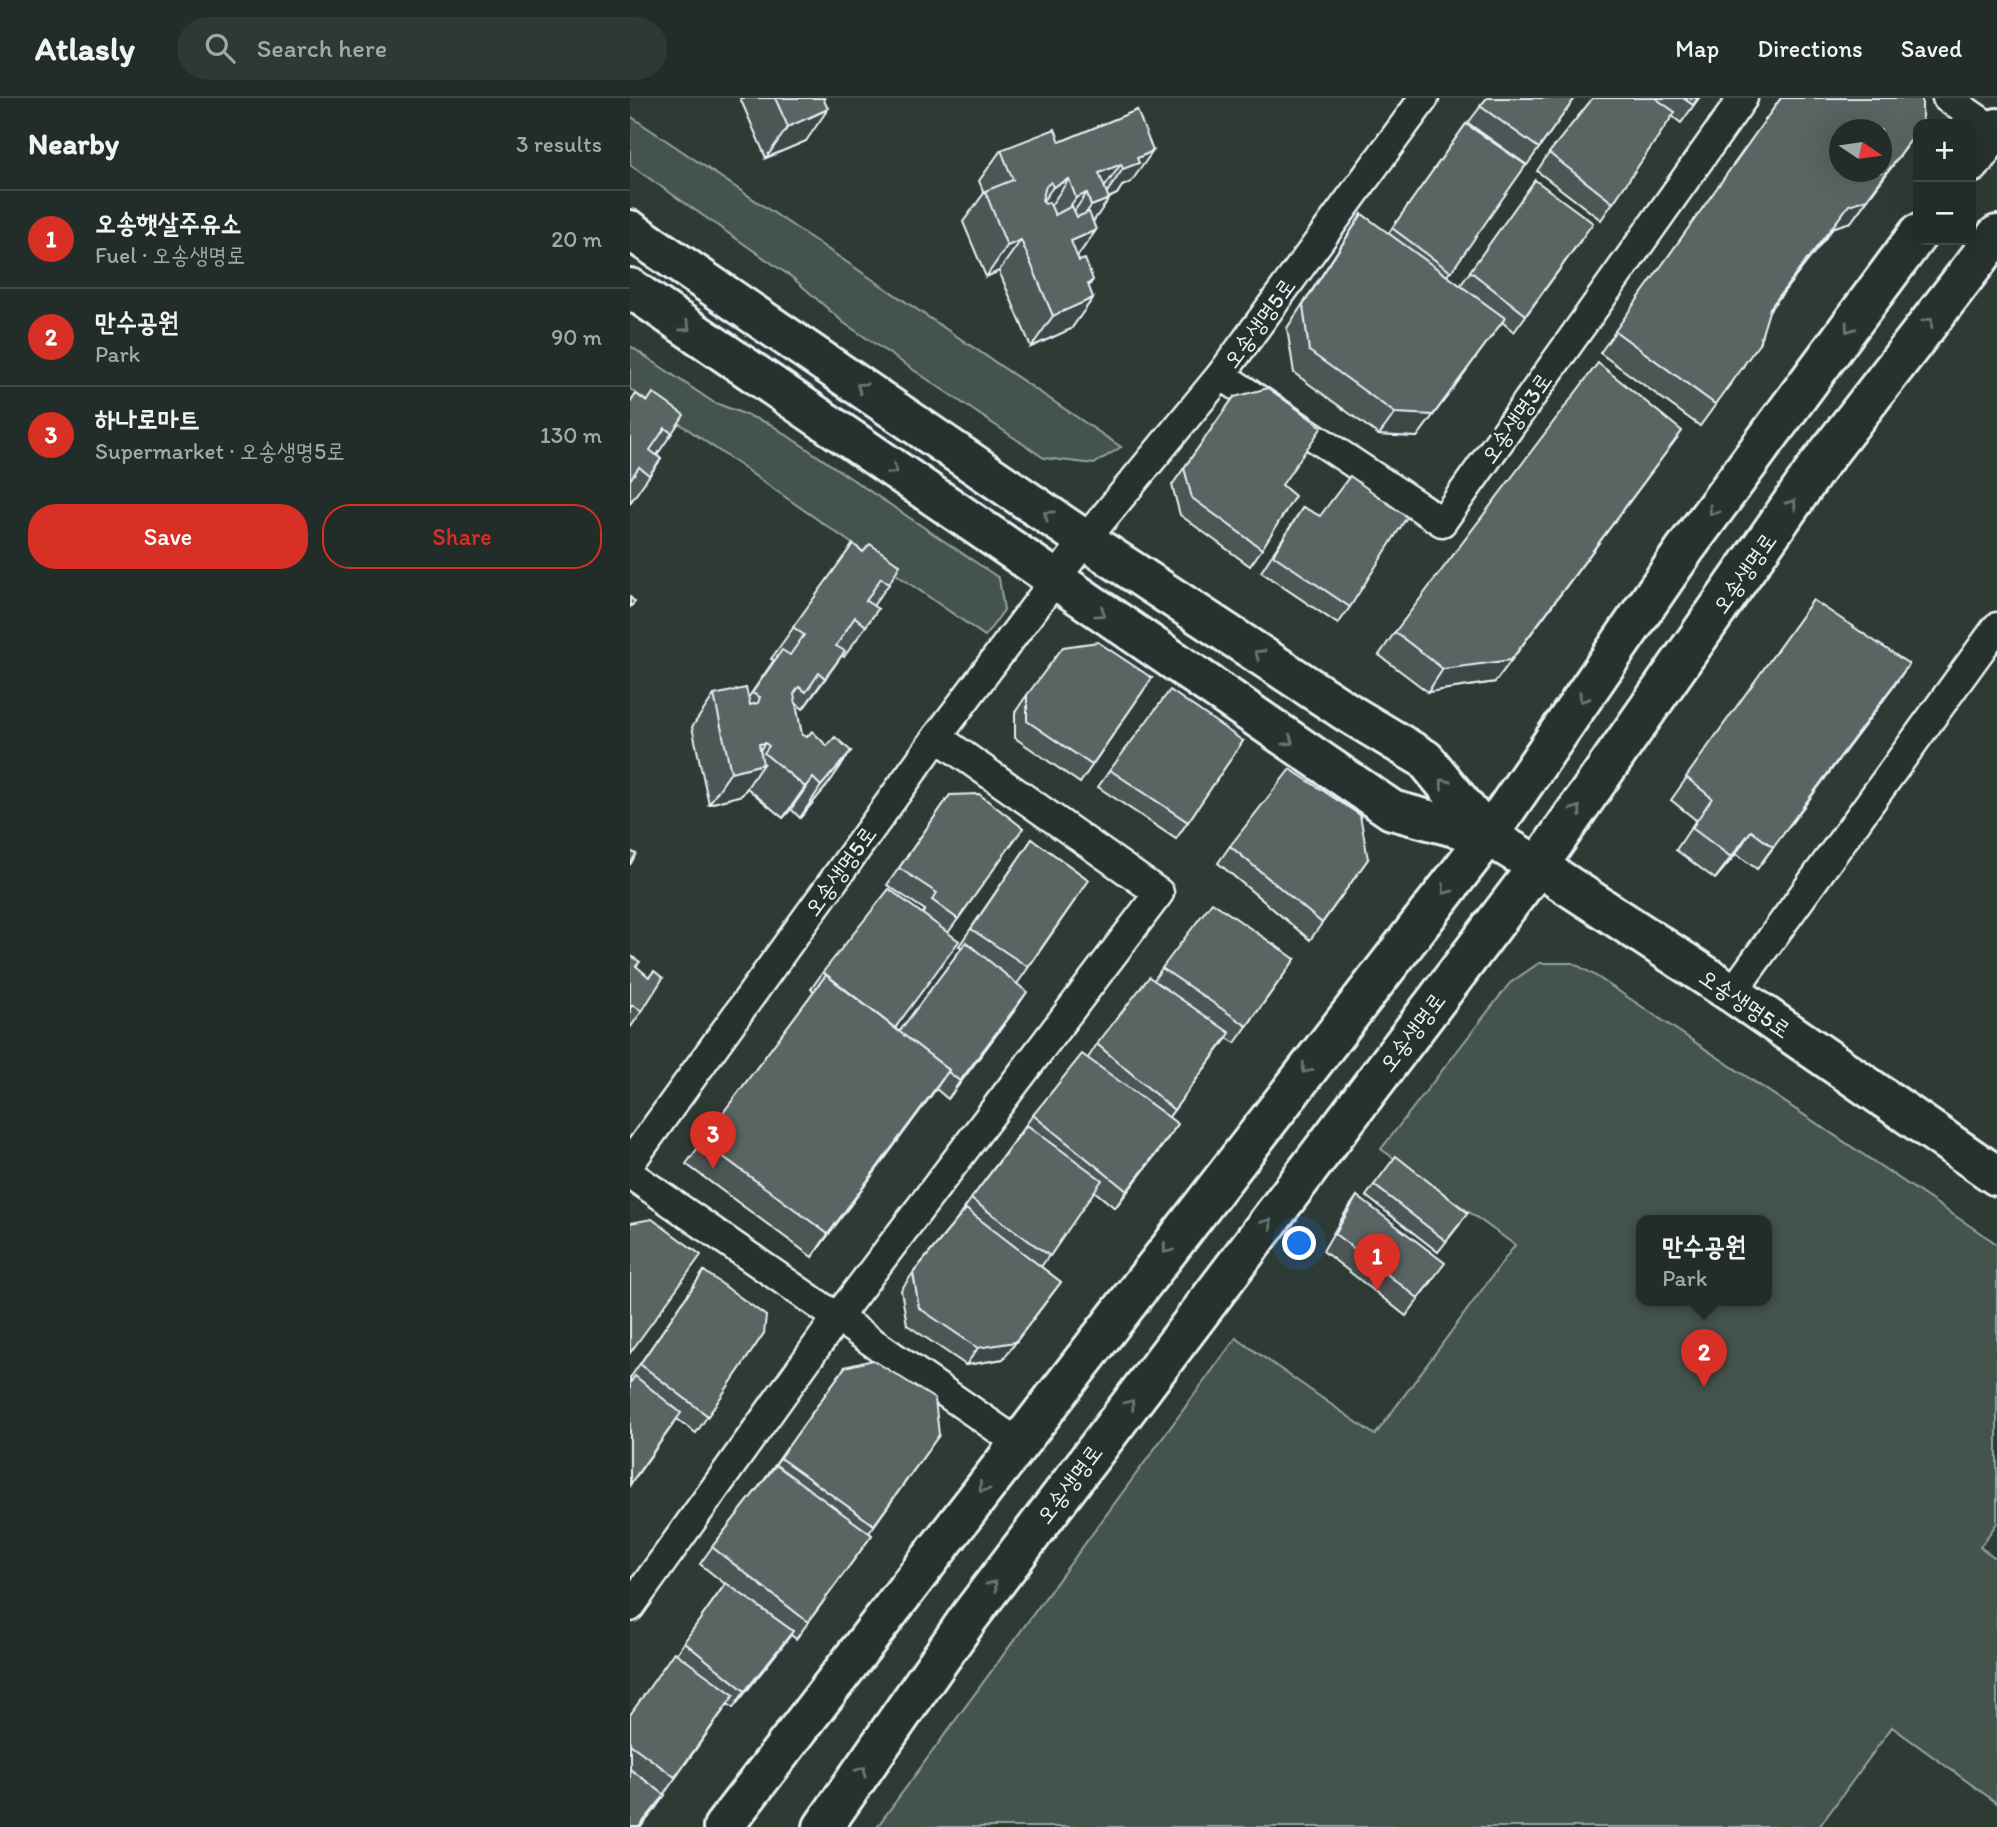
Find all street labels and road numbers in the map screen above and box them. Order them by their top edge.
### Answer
street label: 오송생명5로 [1217,272,1301,374]
street label: 오송생명3로 [1474,367,1558,469]
street label: 오송생명로 [1706,527,1782,619]
street label: 오송생명5로 [798,820,882,922]
street label: 오송생명5로 [1694,962,1796,1044]
street label: 오송생명로 [1373,987,1451,1077]
street label: 오송생명로 [1030,1439,1108,1529]

